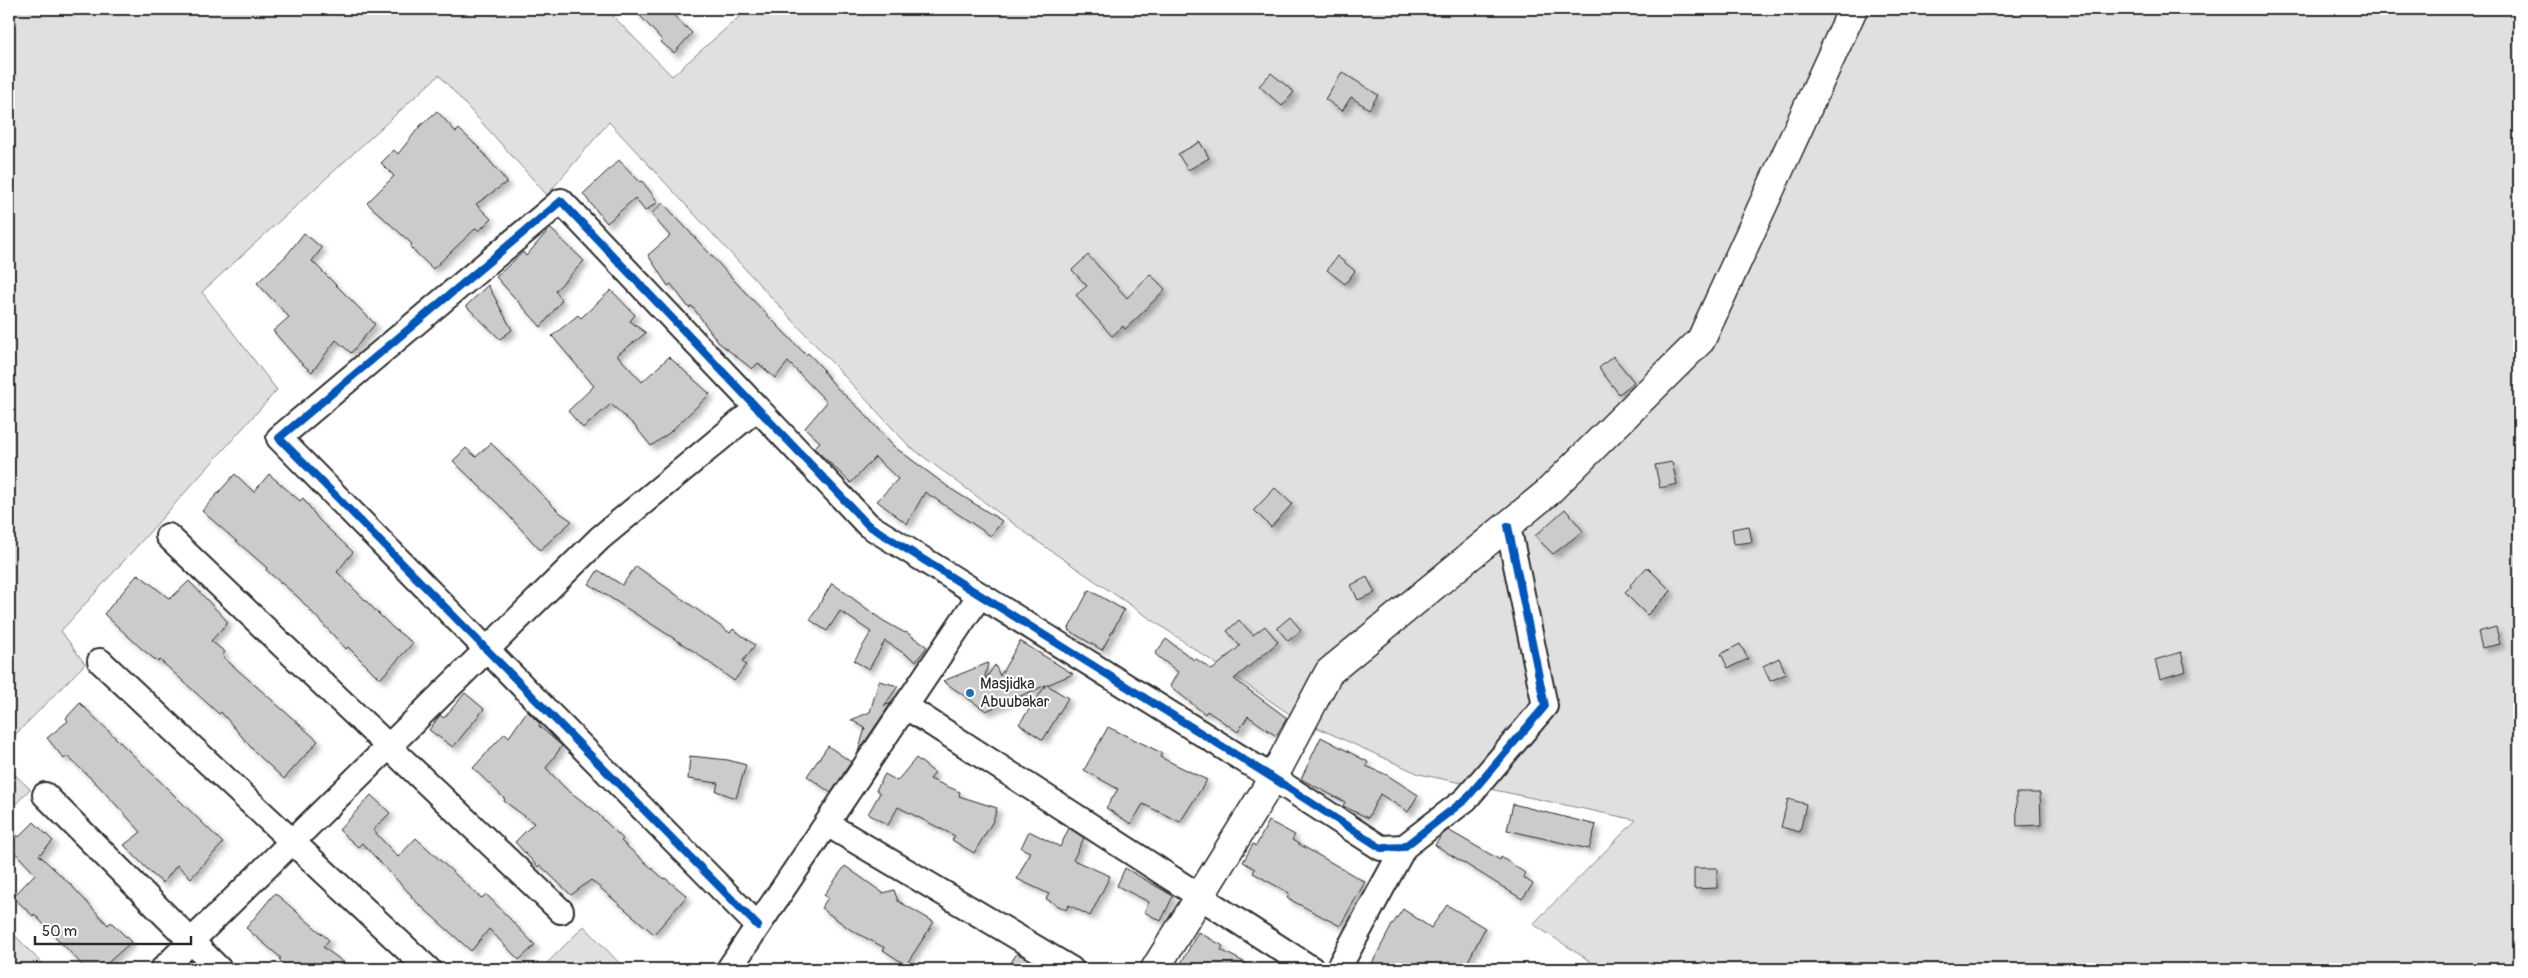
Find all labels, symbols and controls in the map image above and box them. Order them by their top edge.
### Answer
place label: Masjidka Abuubakar [980,674,1050,712]
marker: Masjidka Abuubakar [964,687,976,699]
scale bar [35,913,191,945]
text: 50 m [42,922,77,941]

